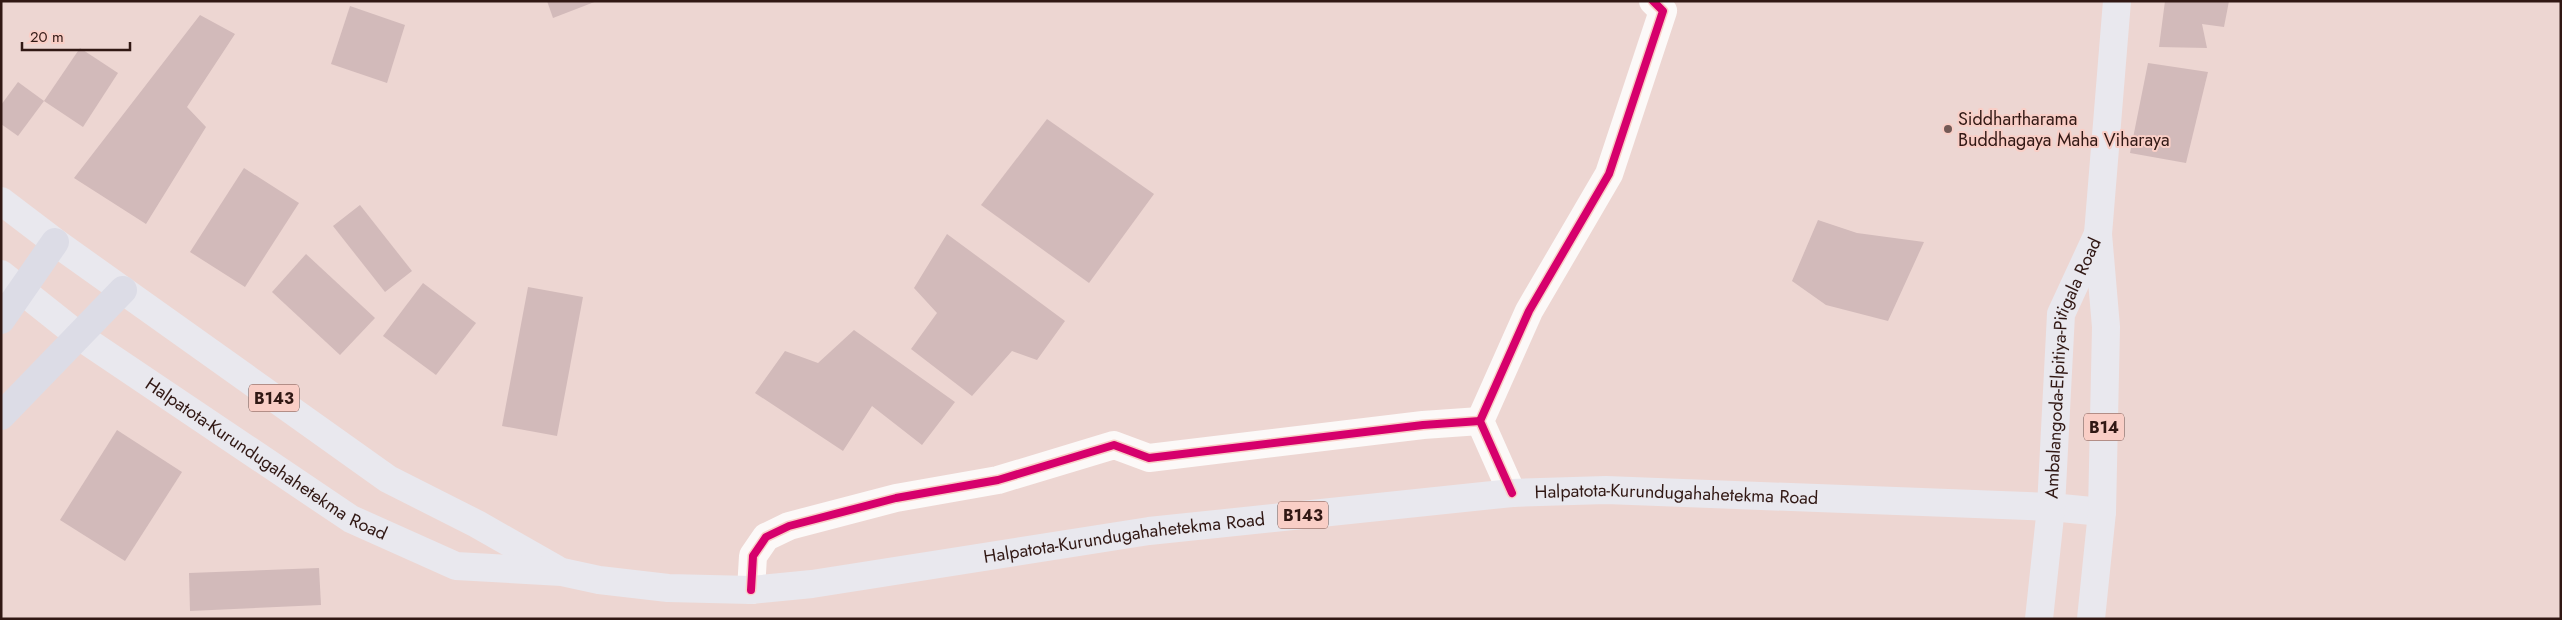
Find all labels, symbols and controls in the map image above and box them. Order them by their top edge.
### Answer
scale bar [22,20,130,52]
text: 20 m [30,26,64,48]
place label: Siddhartharama Buddhagaya Maha Viharaya [1958,106,2170,153]
marker: Siddhartharama Buddhagaya Maha Viharaya [1942,123,1954,135]
street label: Ambalangoda-Elpitiya-Pitigala Road [2038,233,2108,499]
street label: Halpatota-Kurundugahahetekma Road [140,371,391,547]
road number: B143 [249,384,299,412]
road number: B14 [2084,414,2124,441]
street label: Halpatota-Kurundugahahetekma Road [1534,477,1819,511]
road number: B143 [1278,502,1328,528]
street label: Halpatota-Kurundugahahetekma Road [982,506,1266,570]

